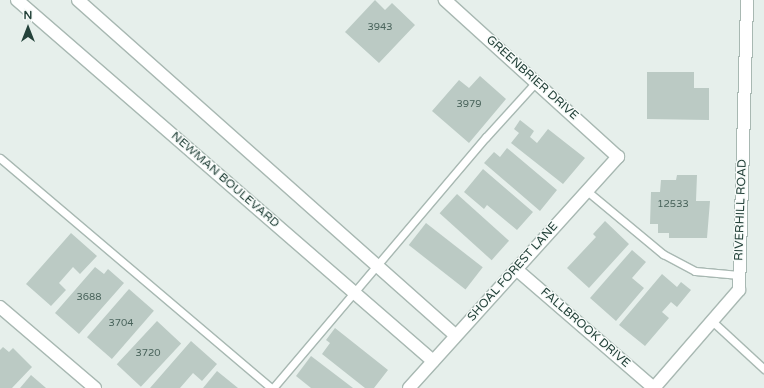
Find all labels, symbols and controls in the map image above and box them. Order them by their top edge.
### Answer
north arrow [8,8,48,48]
text: N [24,9,32,22]
house number: 3943 [367,22,393,34]
street label: GREENBRIER DRIVE [483,33,581,123]
house number: 3979 [456,99,482,111]
street label: NEWMAN BOULEVARD [168,129,282,231]
street label: RIVERHILL ROAD [732,159,750,261]
house number: 12533 [657,199,689,211]
street label: SHOAL FOREST LANE [465,220,561,324]
street label: FALLBROOK DRIVE [537,285,633,371]
house number: 3688 [76,292,102,304]
house number: 3704 [108,318,134,330]
house number: 3720 [135,348,161,360]

